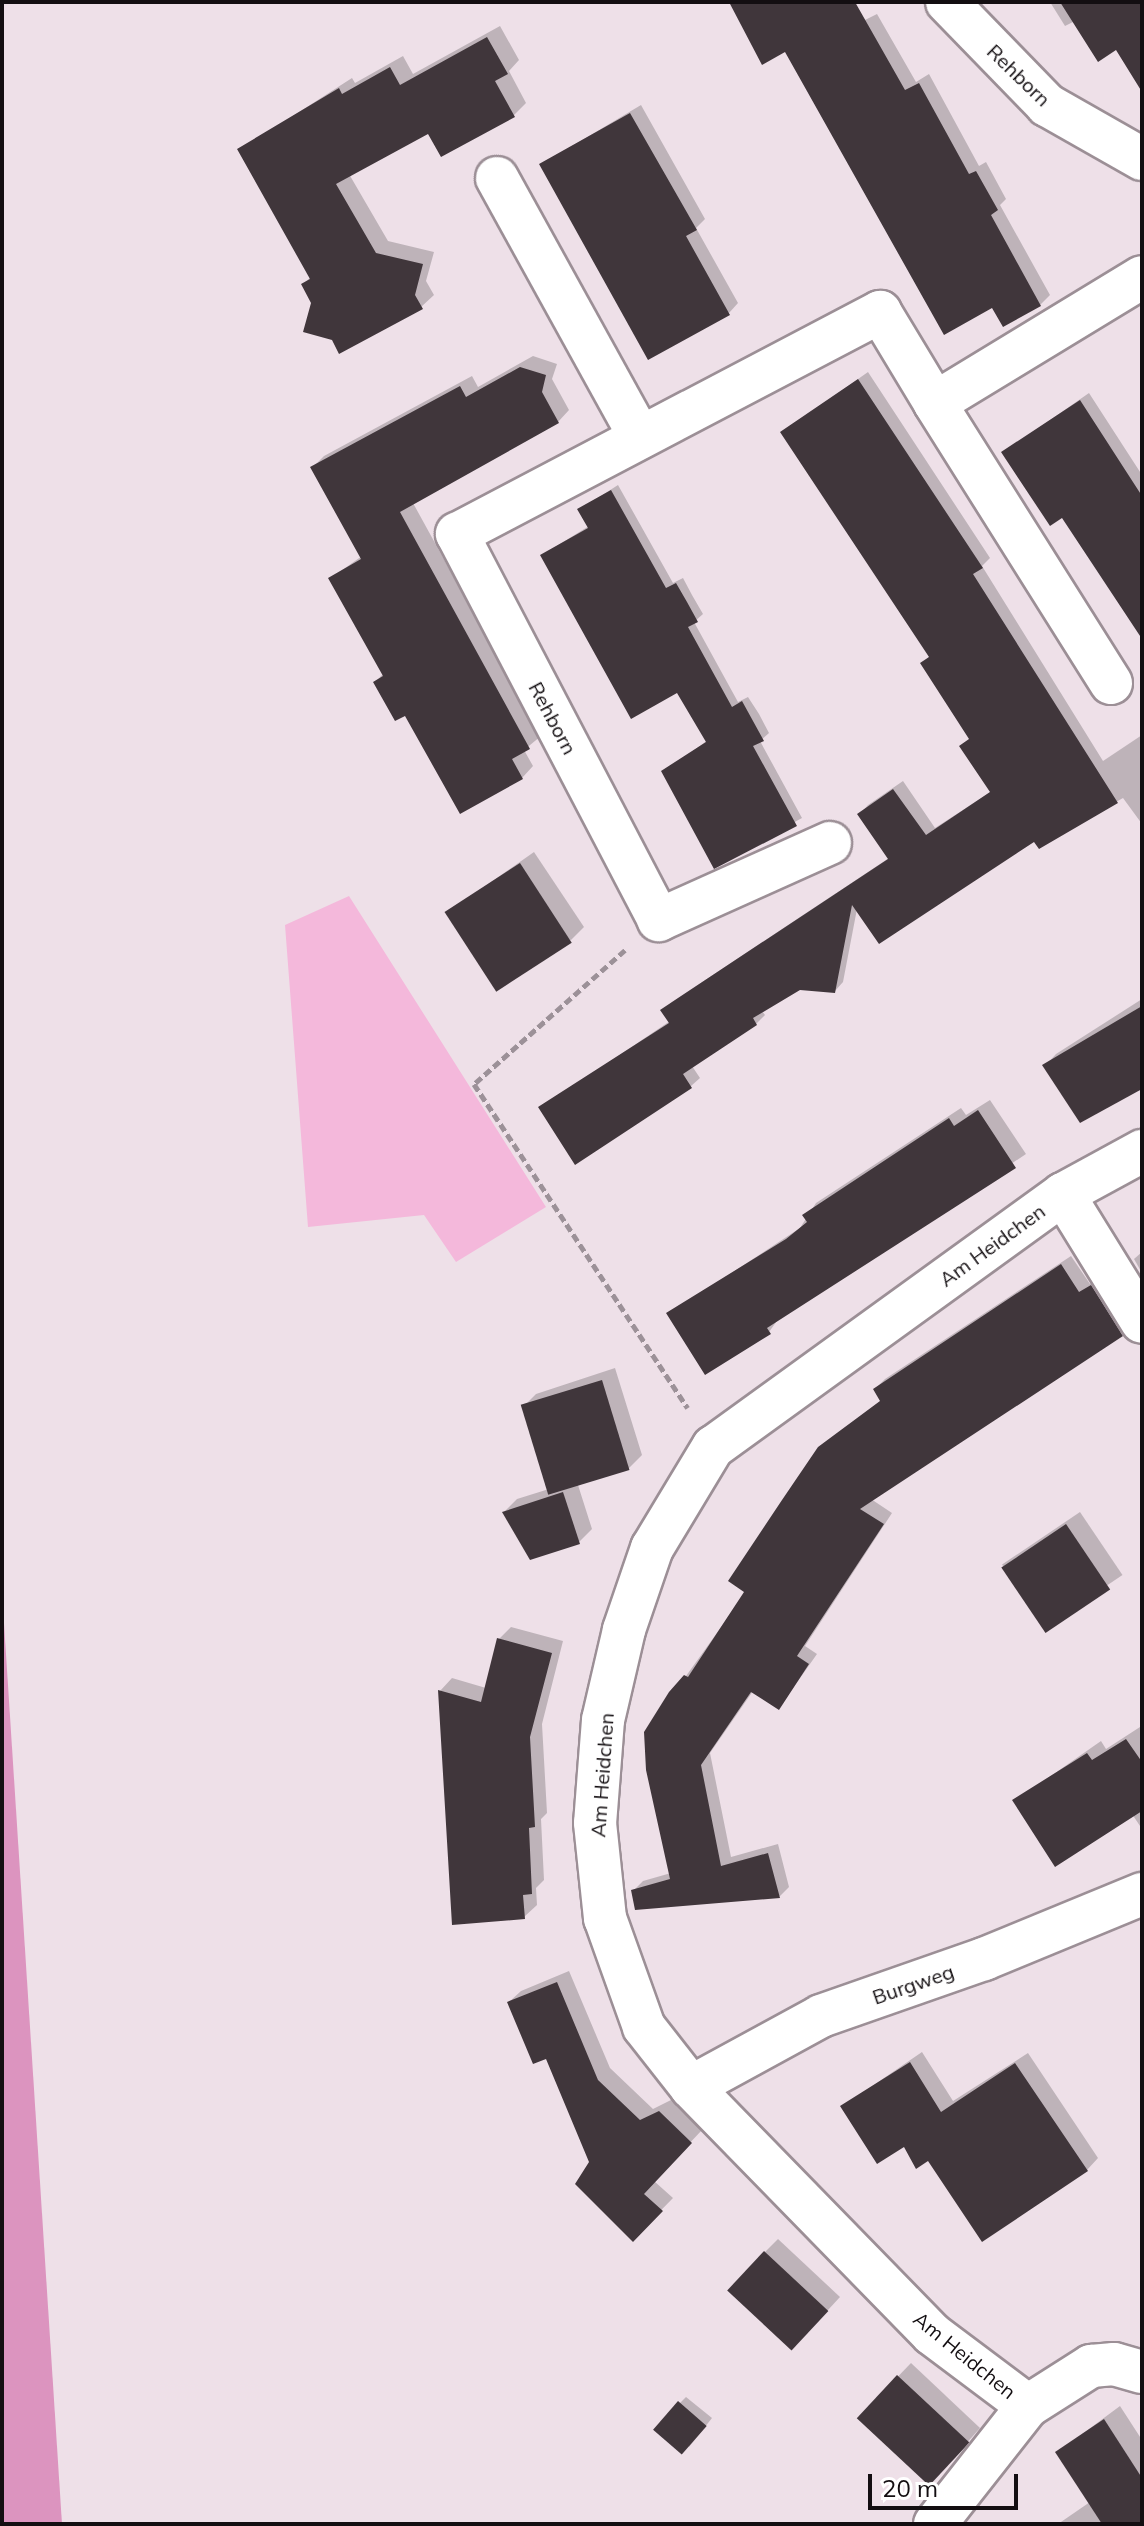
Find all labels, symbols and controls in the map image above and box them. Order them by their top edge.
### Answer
street label: Rehborn [982,39,1056,111]
street label: Rehborn [524,678,582,758]
street label: Am Heidchen [935,1199,1049,1291]
street label: Am Heidchen [586,1712,618,1838]
street label: Burgweg [869,1959,957,2009]
street label: Am Heidchen [909,2306,1021,2404]
scale bar [872,2458,1022,2508]
text: 20 m [882,2473,938,2503]

